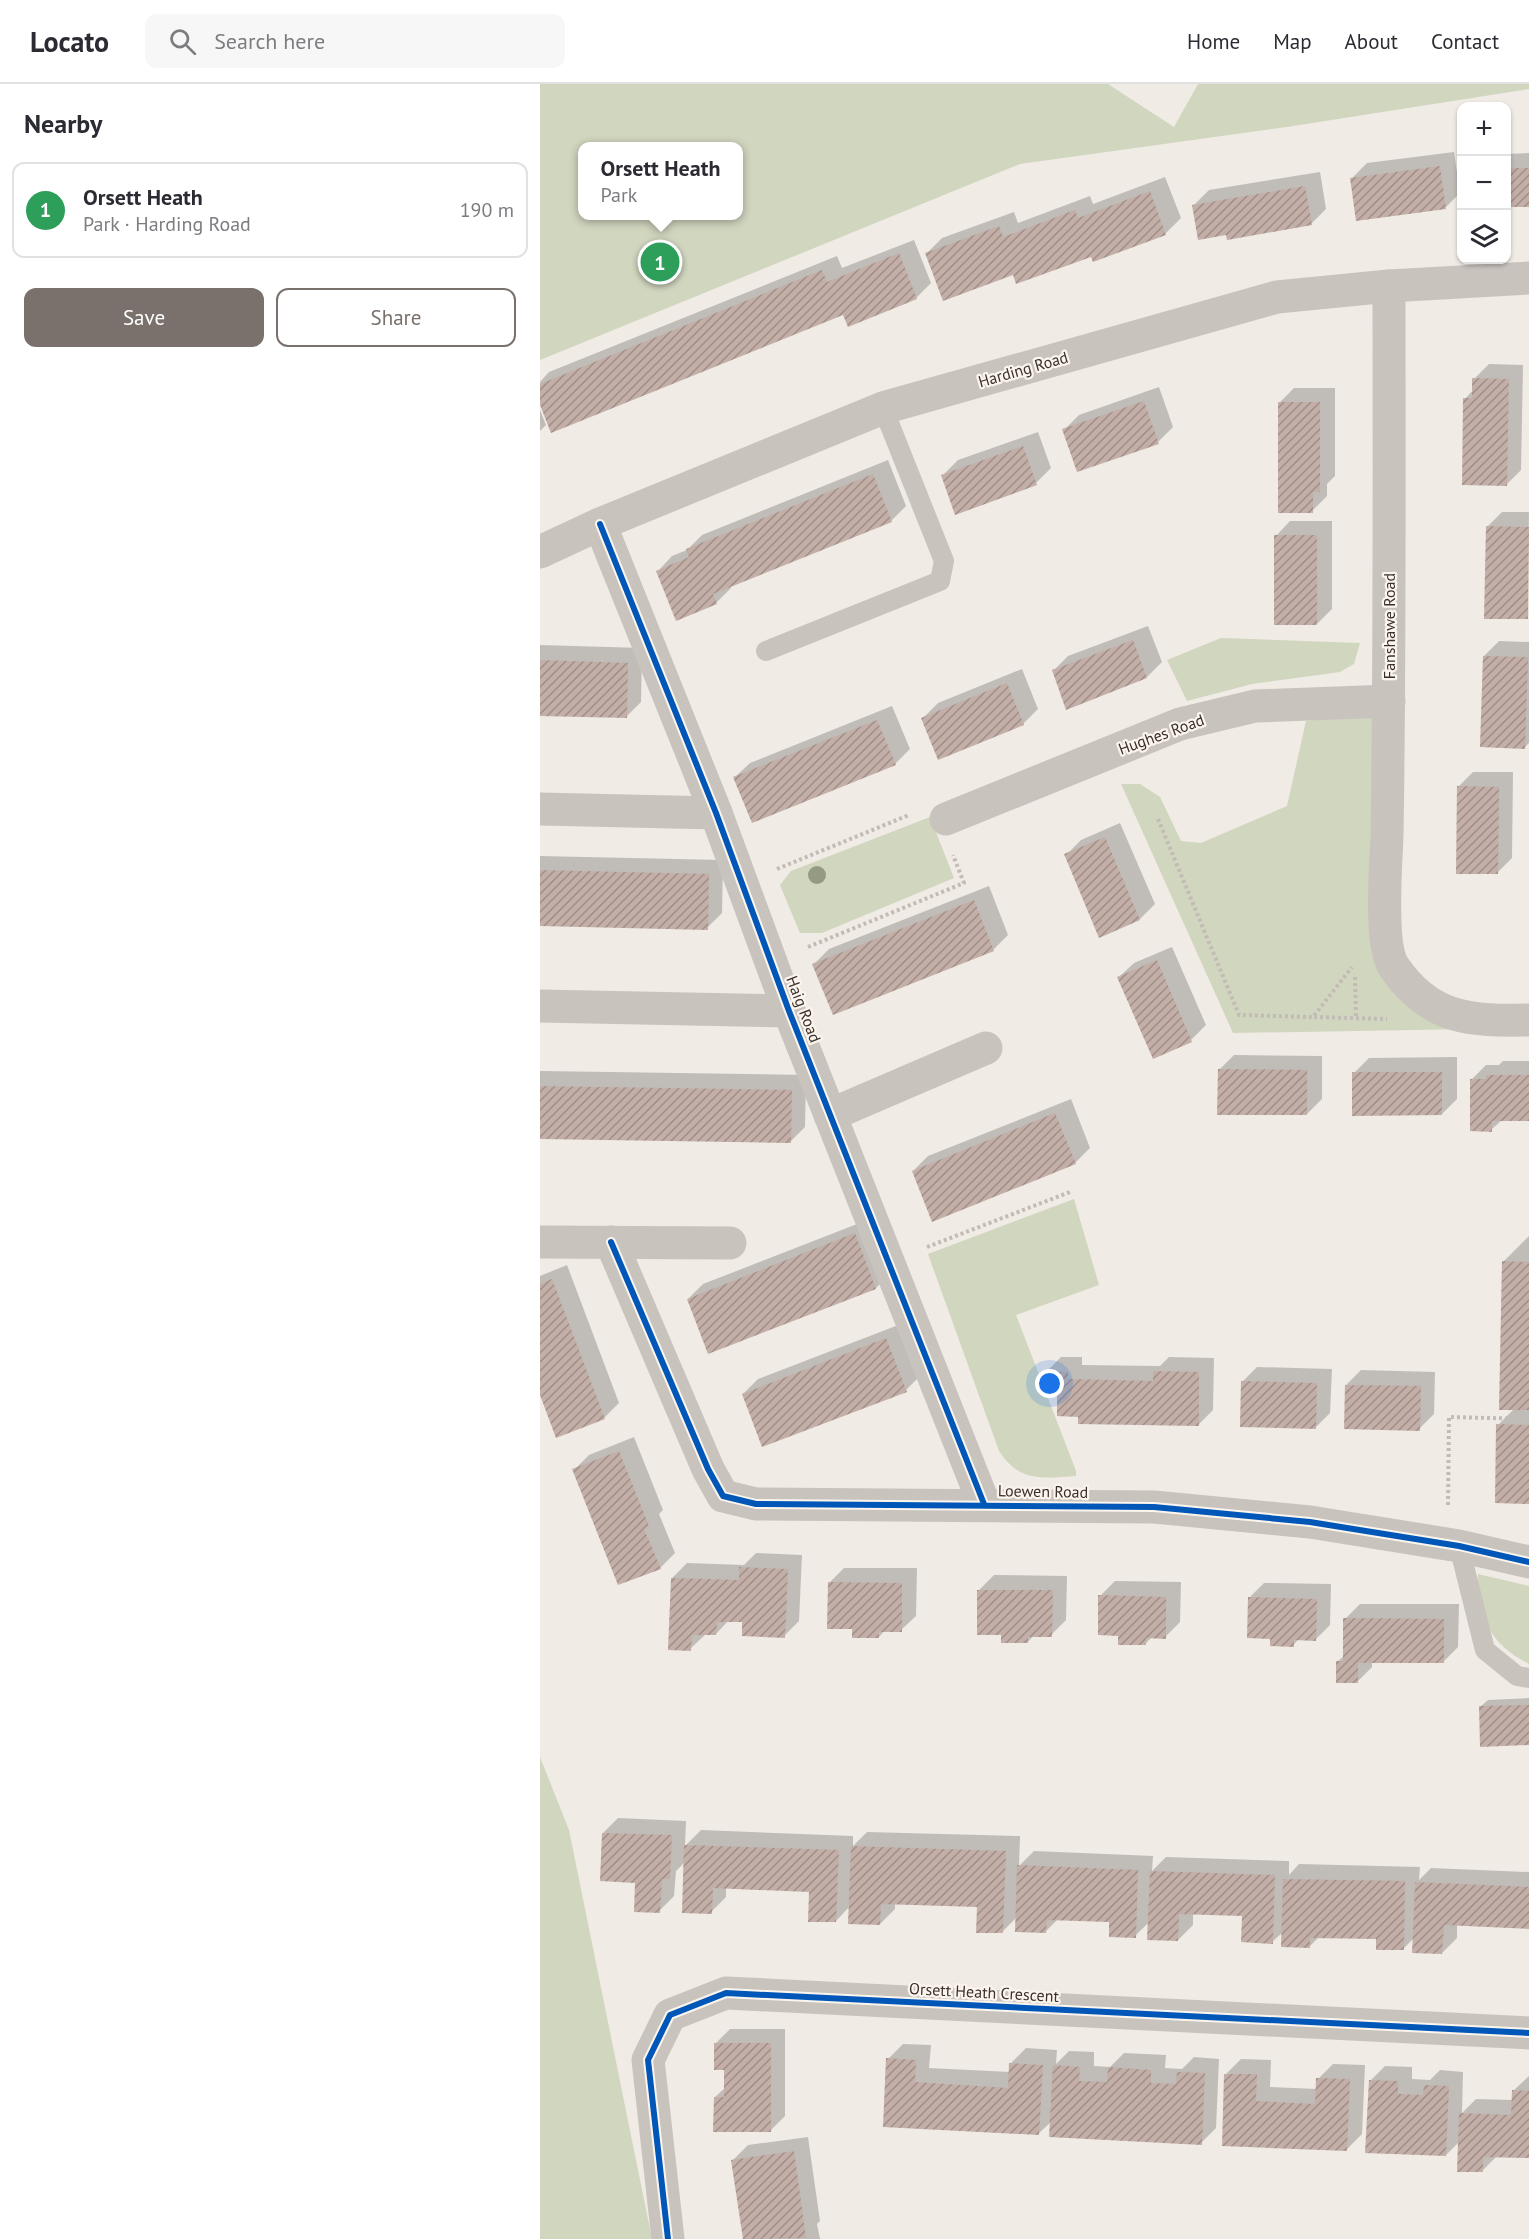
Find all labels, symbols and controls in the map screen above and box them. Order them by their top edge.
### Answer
search box [145,14,565,68]
text: Locato [30,23,109,60]
icon: search [166,25,199,58]
text: Search here [214,27,325,55]
text: Home [1187,28,1240,55]
text: Map [1273,28,1312,55]
text: About [1345,28,1398,55]
text: Contact [1431,28,1499,55]
map controls [1457,102,1511,264]
button: + [1457,102,1511,156]
text: Nearby [24,107,102,140]
popup [578,142,743,220]
text: Orsett Heath [601,154,720,182]
button: − [1457,156,1511,210]
text: Park [601,182,637,208]
text: Orsett Heath [83,183,203,211]
text: 1 [40,197,51,223]
text: 190 m [460,197,514,223]
button: layers [1457,210,1511,264]
text: Park · Harding Road [83,211,251,237]
pin: 1 [640,240,680,285]
button: Save [24,288,264,347]
button: Share [276,288,516,347]
street label: Harding Road [976,347,1070,391]
street label: Fanshawe Road [1379,573,1399,679]
street label: Hughes Road [1115,709,1207,759]
street label: Haig Road [782,973,826,1045]
your location [1035,1369,1064,1398]
street label: Loewen Road [998,1480,1088,1502]
street label: Orsett Heath Crescent [909,1978,1060,2006]

